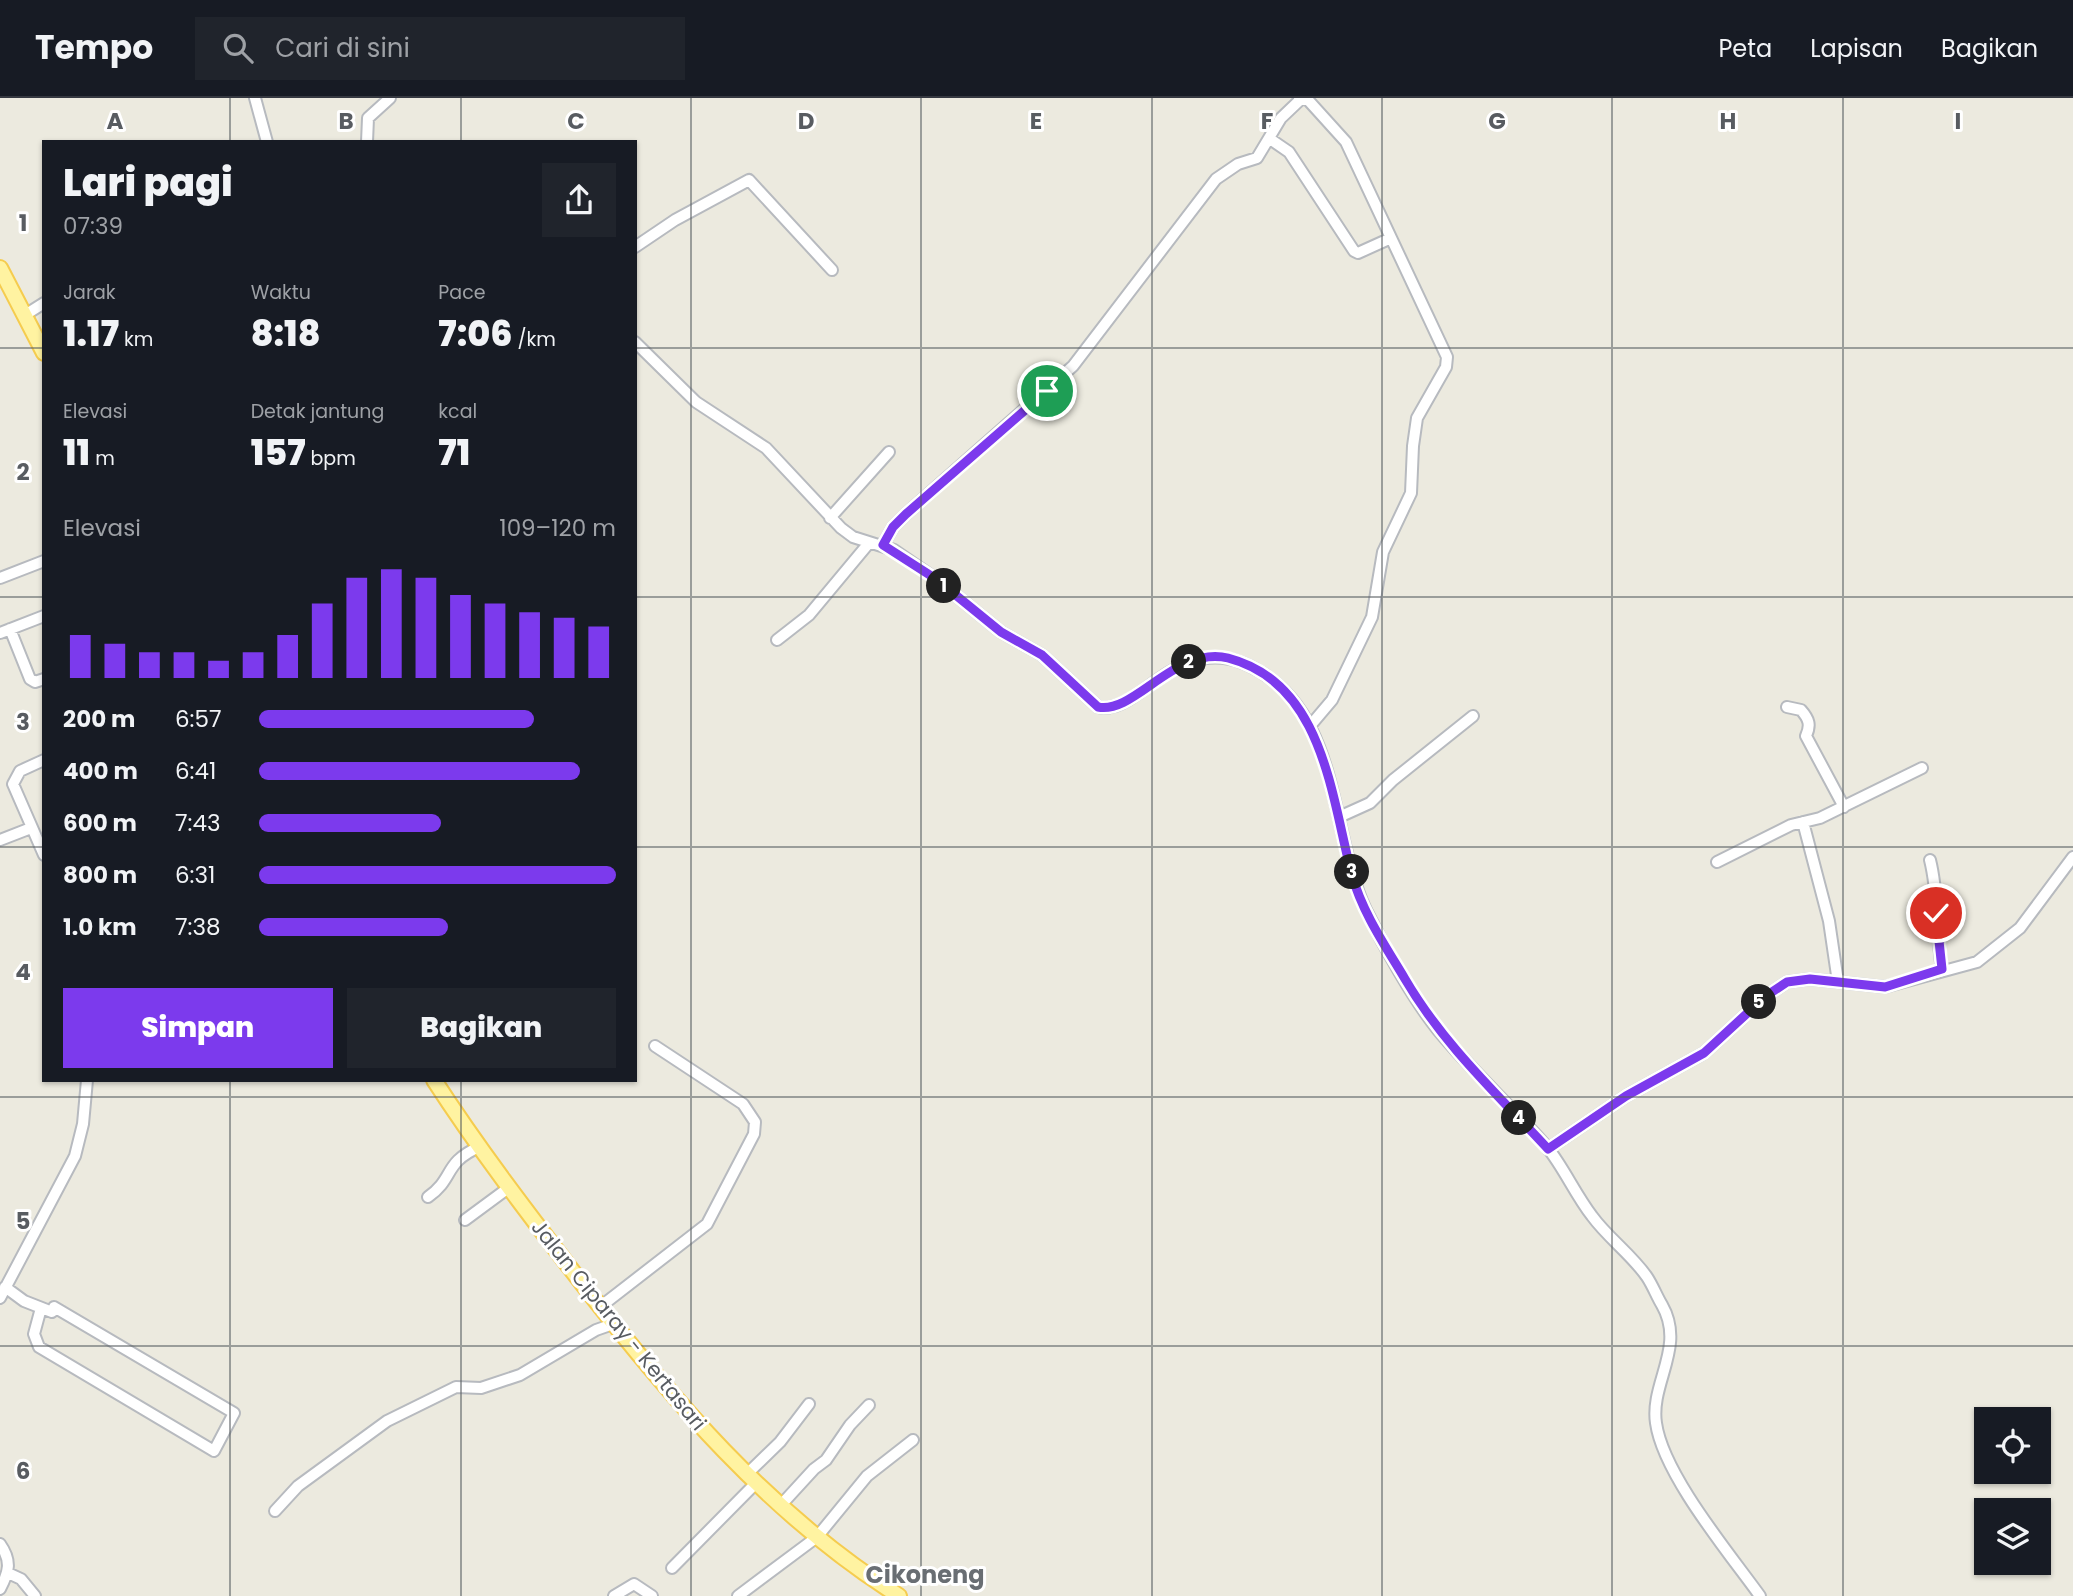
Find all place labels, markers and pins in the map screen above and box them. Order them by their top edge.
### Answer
pin [1017,361,1077,421]
pin: 1 [926,568,962,603]
pin: 2 [1172,644,1206,680]
pin: 3 [1334,854,1370,890]
pin [1906,883,1966,943]
pin: 5 [1742,984,1776,1020]
pin: 4 [1502,1100,1536,1136]

